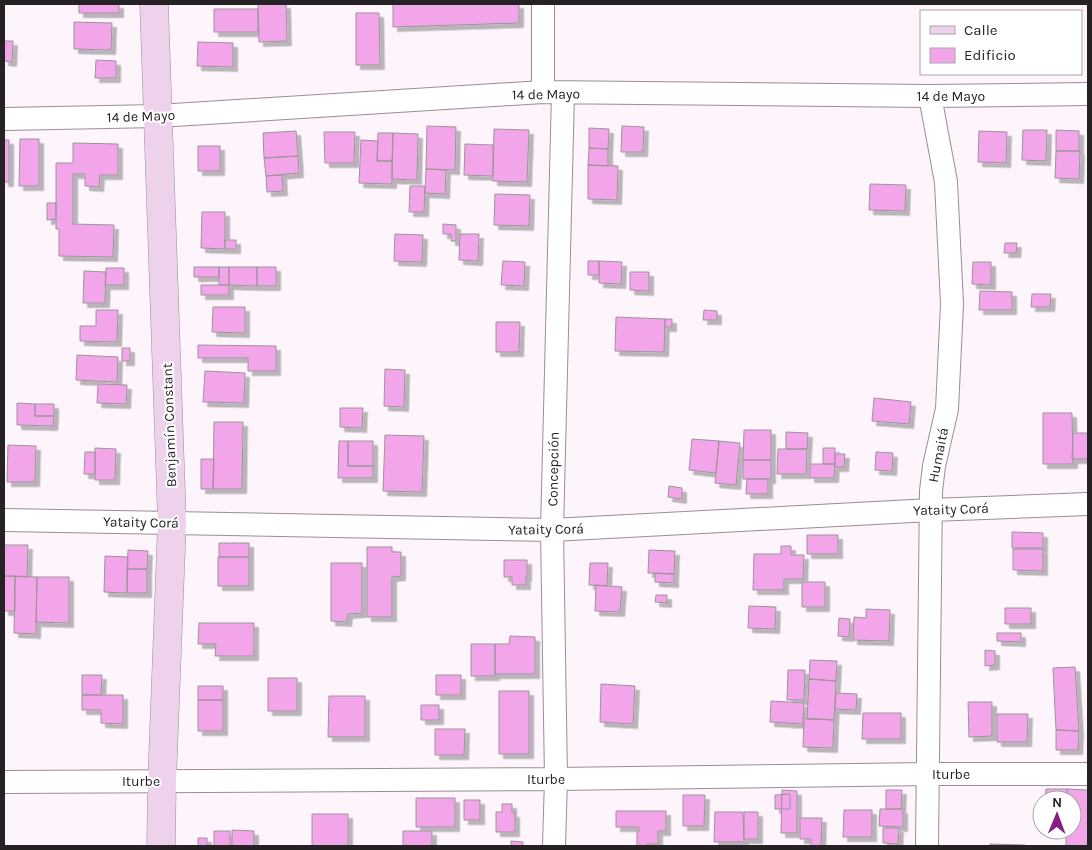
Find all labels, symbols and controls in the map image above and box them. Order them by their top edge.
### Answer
legend [920,10,1082,75]
text: Calle [964,21,998,39]
text: Edificio [964,46,1016,64]
street label: 14 de Mayo [512,85,580,104]
street label: 14 de Mayo [917,88,985,105]
street label: 14 de Mayo [107,107,175,126]
street label: Benjamín Constant [159,363,180,487]
street label: Humaitá [925,426,952,484]
street label: Concepción [544,431,563,507]
street label: Yataity Corá [913,500,989,519]
street label: Yataity Corá [103,513,179,532]
street label: Yataity Corá [508,520,584,539]
street label: Iturbe [932,766,970,783]
street label: Iturbe [527,771,565,788]
street label: Iturbe [122,773,160,790]
north arrow [1032,790,1082,840]
text: N [1052,794,1062,811]

